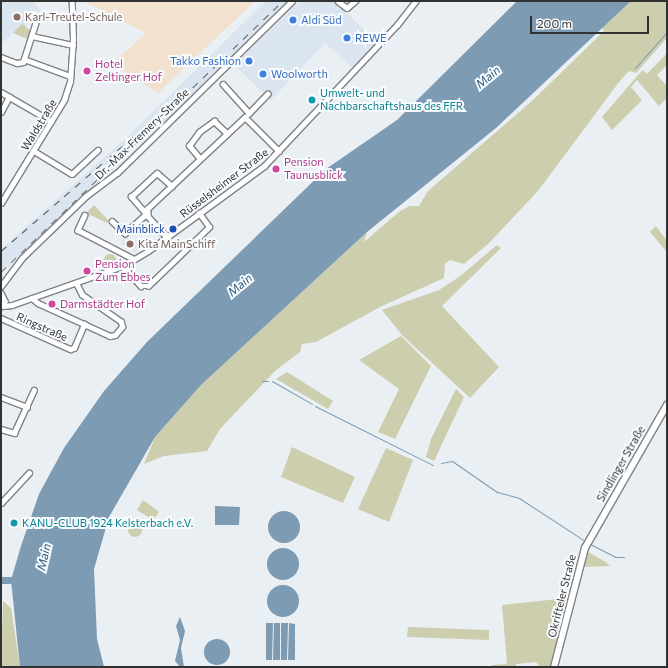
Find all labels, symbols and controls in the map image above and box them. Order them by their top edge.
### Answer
scale bar [532,8,651,34]
place label: Karl-Treutel-Schule [25,10,122,24]
marker: Karl-Treutel-Schule [12,12,22,22]
place label: Aldi Süd [301,13,342,27]
marker: Aldi Süd [288,15,298,25]
text: 200 m [537,16,572,30]
place label: REWE [355,31,387,45]
marker: REWE [342,33,352,43]
place label: Takko Fashion [170,54,241,68]
marker: Takko Fashion [244,56,254,66]
place label: Hotel Zeltinger Hof [95,58,162,84]
water label: Main [473,63,503,91]
marker: Hotel Zeltinger Hof [82,66,92,76]
place label: Woolworth [271,67,328,81]
marker: Woolworth [258,69,268,79]
street label: Dr.-Max-Fremery-Straße [92,86,192,182]
place label: Umwelt- und Nachbarschaftshaus des FFR [320,87,463,113]
marker: Umwelt- und Nachbarschaftshaus des FFR [307,95,317,105]
street label: Waldstraße [19,97,59,153]
street label: Rüsselsheimer Straße [177,145,271,221]
place label: Pension Taunusblick [284,156,343,182]
marker: Pension Taunusblick [271,164,281,174]
place label: Mainblick [116,222,165,236]
marker: Mainblick [168,224,178,234]
place label: Kita MainSchiff [138,237,215,251]
marker: Kita MainSchiff [125,239,135,249]
place label: Pension Zum Ebbes [95,258,151,284]
marker: Pension Zum Ebbes [82,266,92,276]
water label: Main [225,271,255,299]
place label: Darmstädter Hof [60,297,145,311]
marker: Darmstädter Hof [47,299,57,309]
street label: Ringstraße [14,310,70,344]
street label: Sindlinger Straße [594,424,648,504]
place label: KANU-CLUB 1924 Kelsterbach e.V. [22,516,193,530]
marker: KANU-CLUB 1924 Kelsterbach e.V. [9,518,19,528]
water label: Main [34,542,54,572]
street label: Okrifteler Straße [545,553,579,639]

